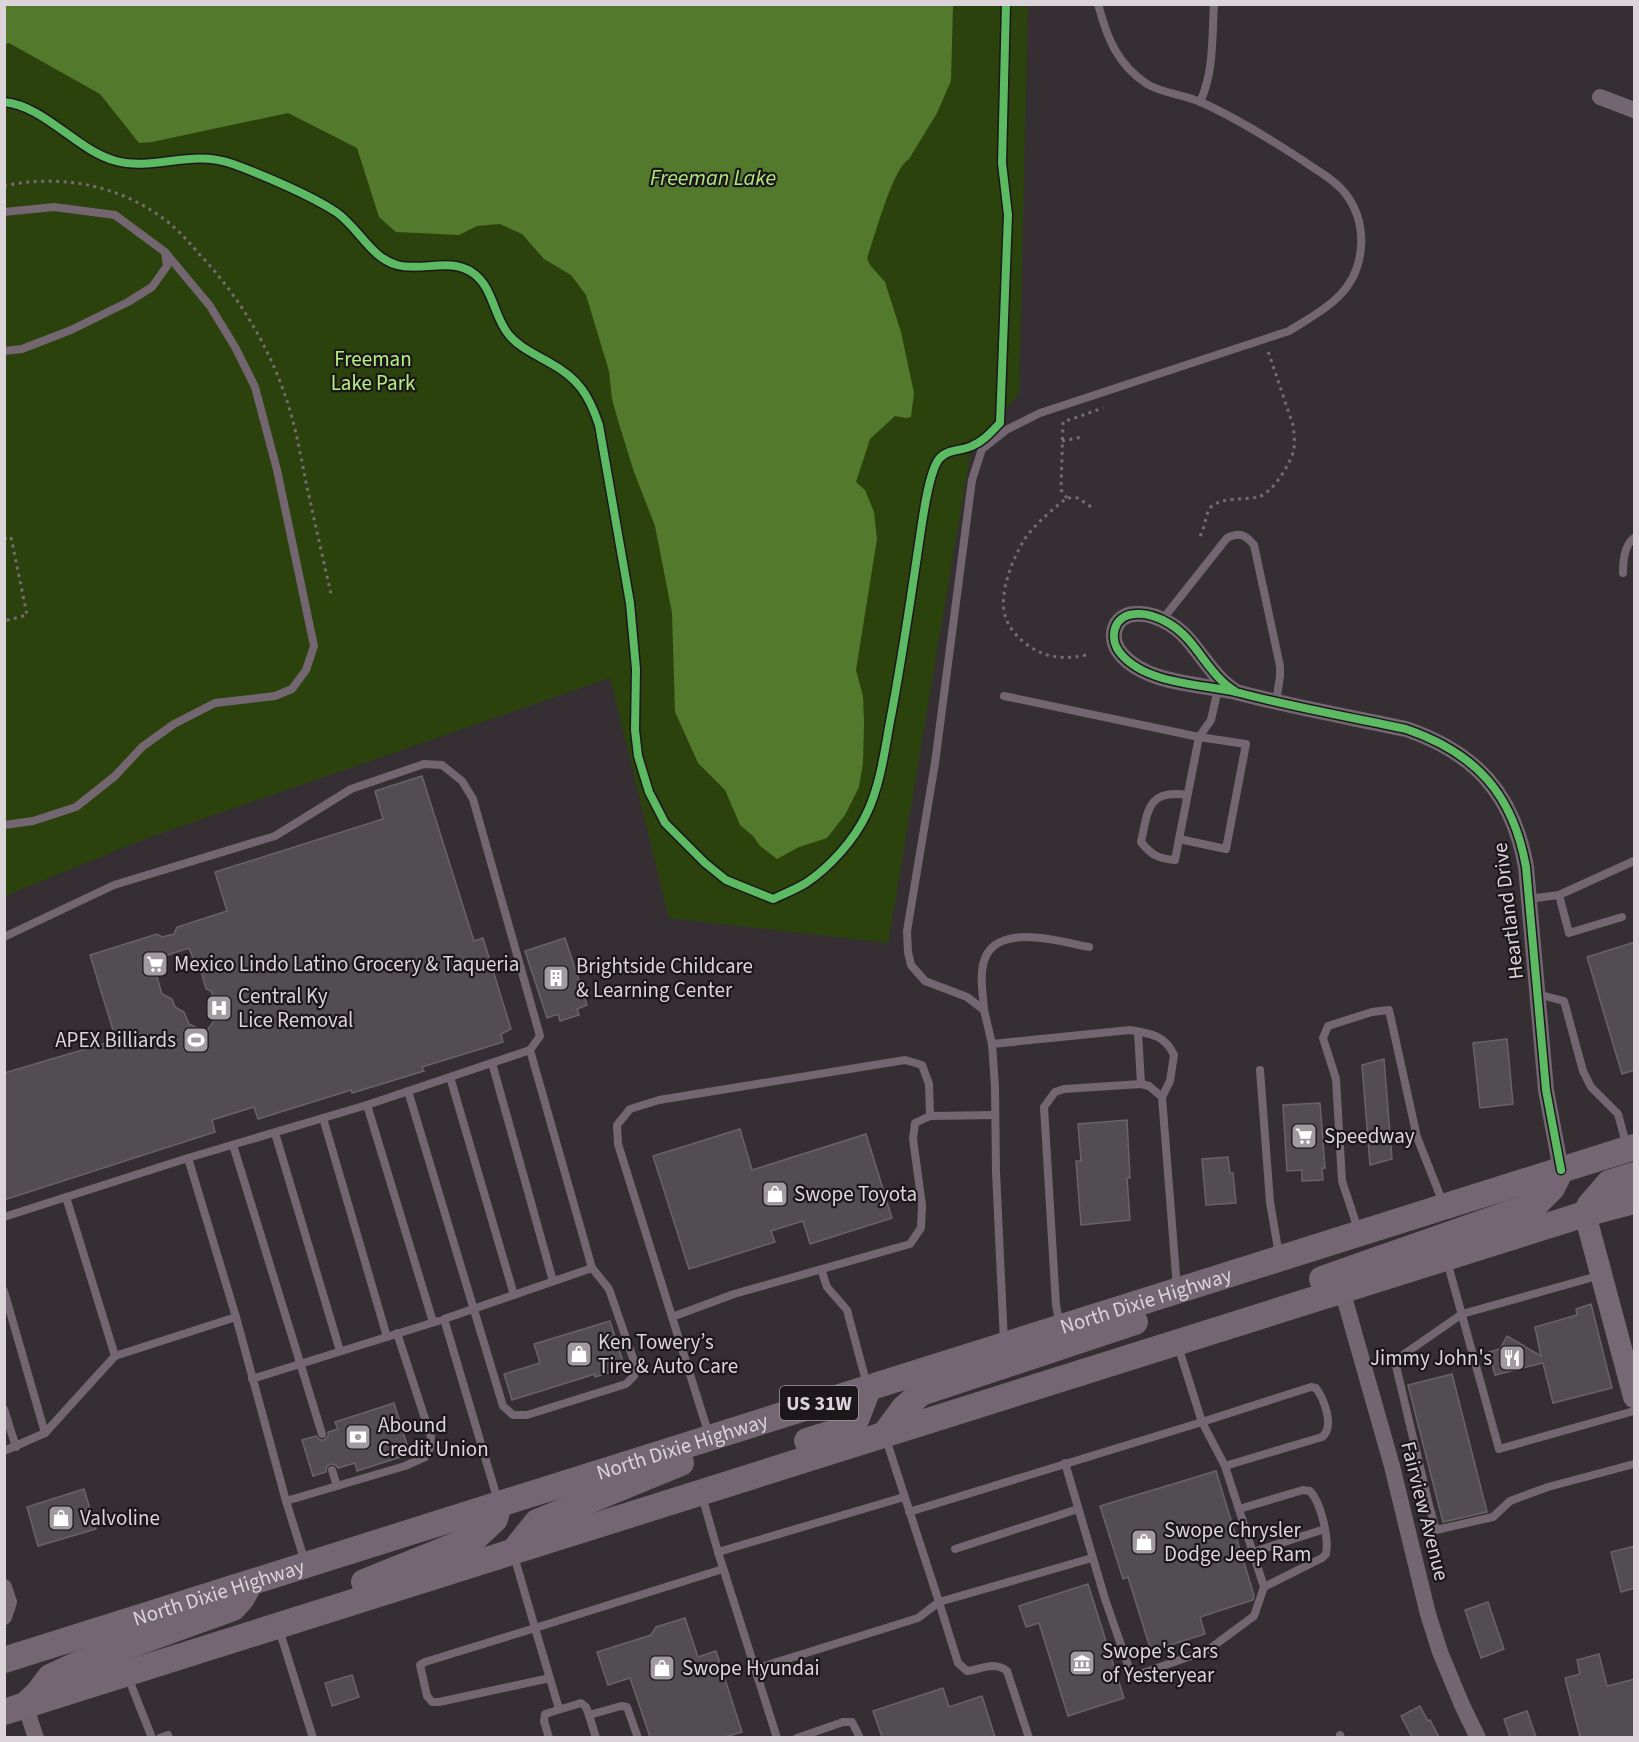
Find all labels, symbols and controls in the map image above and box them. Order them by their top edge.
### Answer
water label: Freeman Lake [650,162,776,194]
park label: Freeman Lake Park [331,344,416,398]
street label: Heartland Drive [1485,841,1531,981]
supermarket icon: Mexico Lindo Latino Grocery & Taqueria [140,949,170,979]
place label: Mexico Lindo Latino Grocery & Taqueria [174,949,519,979]
place label: Brightside Childcare & Learning Center [576,951,753,1005]
building icon: Brightside Childcare & Learning Center [541,963,571,993]
place label: Central Ky Lice Removal [238,981,353,1035]
hospital icon: Central Ky Lice Removal [204,993,234,1023]
place label: APEX Billiards [55,1025,176,1055]
sports icon: APEX Billiards [181,1025,211,1055]
supermarket icon: Speedway [1289,1121,1319,1151]
place label: Speedway [1324,1121,1415,1151]
shop icon: Swope Toyota [760,1179,790,1209]
place label: Swope Toyota [794,1179,917,1209]
street label: North Dixie Highway [1056,1259,1236,1342]
place label: Ken Towery’s Tire & Auto Care [598,1327,738,1381]
shop icon: Ken Towery’s Tire & Auto Care [564,1339,594,1369]
place label: Jimmy John's [1370,1343,1492,1373]
restaurant icon: Jimmy John's [1497,1343,1527,1373]
road number: US 31W [780,1386,858,1420]
street label: North Dixie Highway [593,1405,772,1488]
place label: Abound Credit Union [378,1410,489,1464]
bank icon: Abound Credit Union [343,1422,373,1452]
street label: Fairview Avenue [1393,1438,1457,1584]
shop icon: Valvoline [46,1503,76,1533]
place label: Valvoline [80,1503,160,1533]
place label: Swope Chrysler Dodge Jeep Ram [1164,1515,1311,1569]
shop icon: Swope Chrysler Dodge Jeep Ram [1129,1527,1159,1557]
street label: North Dixie Highway [129,1551,308,1634]
place label: Swope's Cars of Yesteryear [1102,1636,1218,1690]
museum icon: Swope's Cars of Yesteryear [1067,1648,1097,1678]
shop icon: Swope Hyundai [647,1653,677,1683]
place label: Swope Hyundai [682,1653,820,1683]

